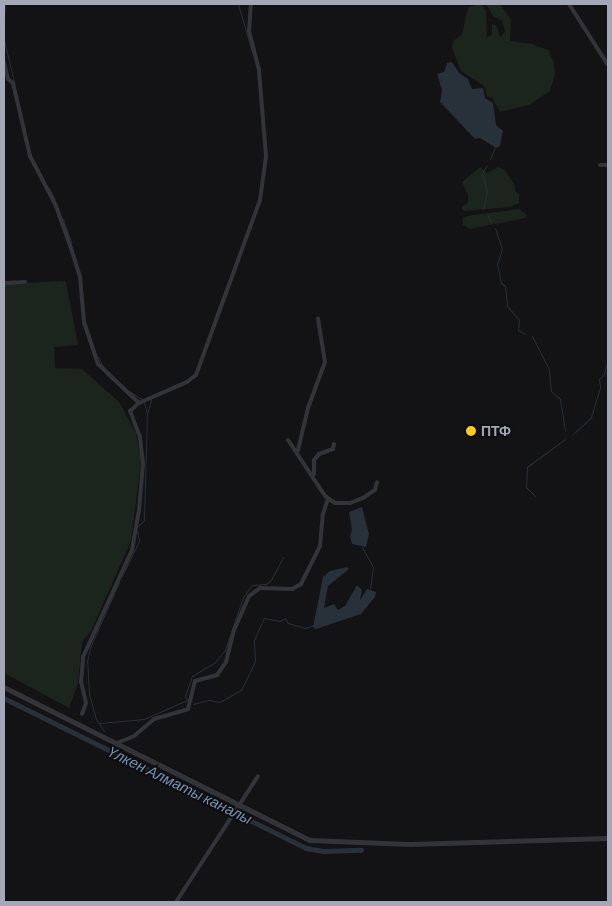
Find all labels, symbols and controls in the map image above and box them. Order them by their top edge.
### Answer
place label: ПТФ [481,423,511,439]
marker: ПТФ [465,425,477,437]
water label: Үлкен Алматы каналы [105,742,255,828]

